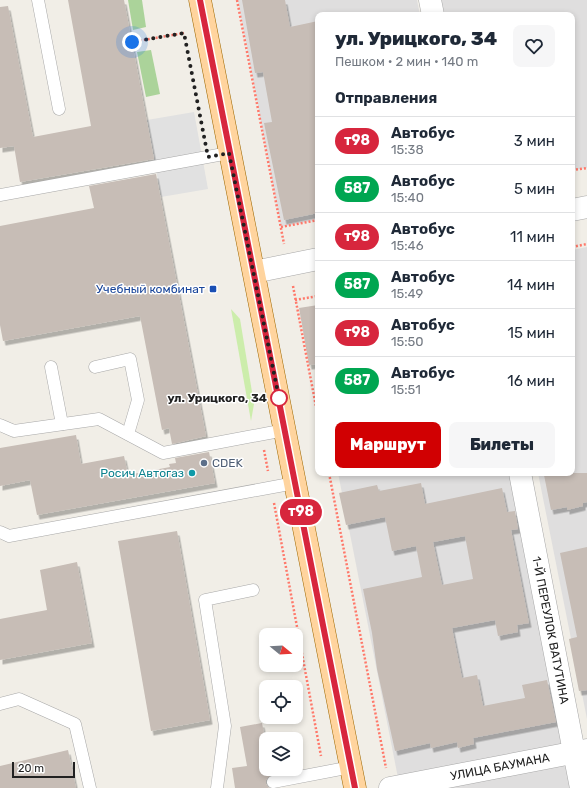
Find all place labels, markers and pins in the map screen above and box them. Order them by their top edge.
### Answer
place label: Учебный комбинат [96,282,205,296]
marker: Учебный комбинат [208,284,218,294]
marker: ул. Урицкого, 34 [270,389,288,407]
place label: ул. Урицкого, 34 [167,391,267,405]
place label: CDEK [212,456,244,470]
marker: CDEK [199,458,209,468]
place label: Росич Автогаз [100,466,184,480]
marker: Росич Автогаз [187,468,197,478]

